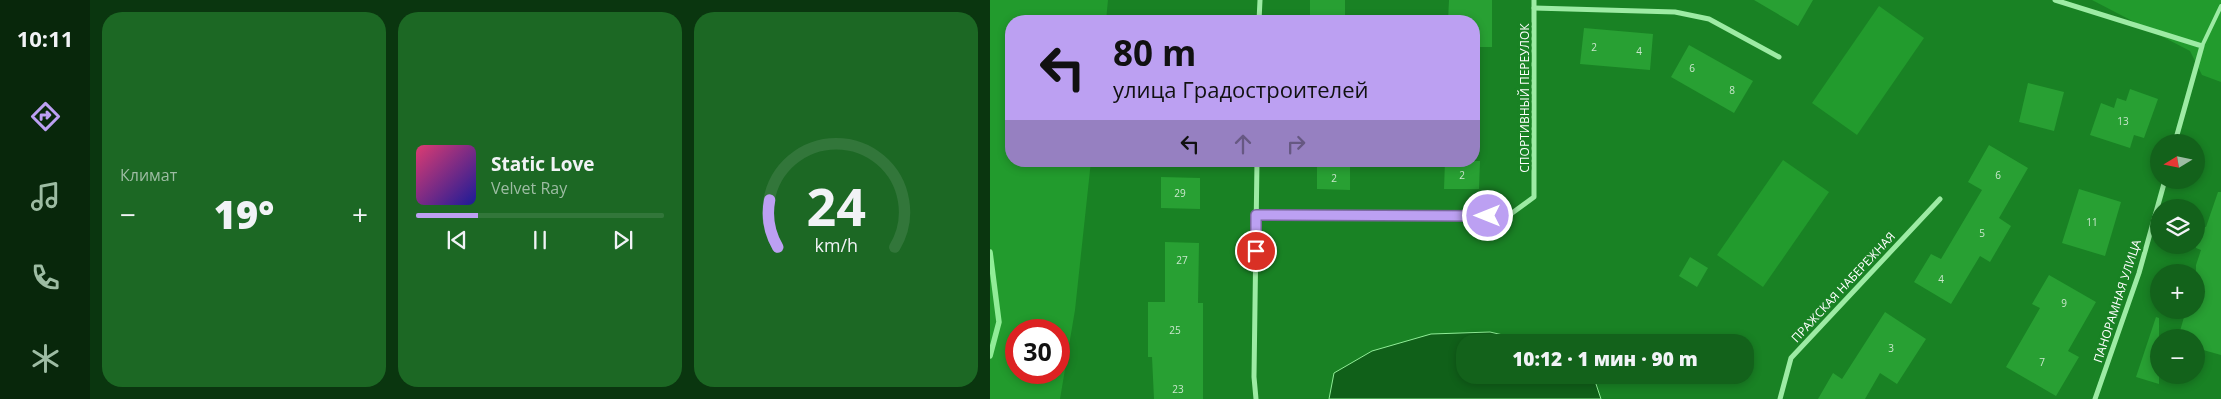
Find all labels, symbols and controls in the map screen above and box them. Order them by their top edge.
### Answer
text: 10:11 [17,23,73,53]
street label: СПОРТИВНЫЙ ПЕРЕУЛОК [1516,23,1533,173]
text: 80 m [1113,29,1196,76]
icon: left [1030,35,1095,100]
house number: 2 [1591,40,1597,54]
house number: 4 [1636,44,1642,58]
house number: 6 [1689,61,1695,75]
text: улица Градостроителей [1113,74,1369,104]
house number: 8 [1729,83,1735,97]
icon: directions [28,99,63,134]
house number: 13 [2117,114,2129,128]
icon: left [1176,130,1204,158]
icon: ahead [1229,130,1257,158]
icon: right [1282,130,1310,158]
north arrow [2150,134,2205,189]
map controls [2150,134,2205,384]
text: Static Love [491,151,594,177]
text: Климат [120,164,177,186]
house number: 2 [1459,168,1465,182]
house number: 6 [1995,168,2001,182]
text: 24 [806,170,866,241]
house number: 2 [1331,171,1337,185]
text: Velvet Ray [491,177,567,199]
icon: music [28,179,63,214]
house number: 29 [1174,186,1186,200]
text: 19° [214,188,274,240]
position arrow [1461,189,1513,241]
text: − [120,195,136,233]
text: + [352,195,368,233]
button: layers [2150,199,2205,254]
house number: 11 [2086,215,2098,229]
icon: previous [443,226,471,254]
icon: pause [526,226,554,254]
icon: next [609,226,637,254]
house number: 5 [1979,226,1985,240]
street label: ПРАЖСКАЯ НАБЕРЕЖНАЯ [1787,228,1899,346]
pin [1235,230,1277,272]
text: km/h [814,233,858,257]
icon: arrive [1242,237,1270,265]
street label: ПАНОРАМНАЯ УЛИЦА [2089,237,2145,365]
house number: 27 [1176,253,1188,267]
icon: phone [28,260,63,295]
button: + [2150,264,2205,319]
house number: 4 [1938,272,1944,286]
house number: 9 [2061,296,2067,310]
speed limit sign: 30 [1005,319,1070,384]
house number: 25 [1169,323,1181,337]
button: − [2150,329,2205,384]
icon: climate [28,341,63,376]
house number: 3 [1888,341,1894,355]
text: 10:12 · 1 мин · 90 m [1512,346,1698,372]
house number: 7 [2039,355,2045,369]
house number: 23 [1172,382,1184,396]

